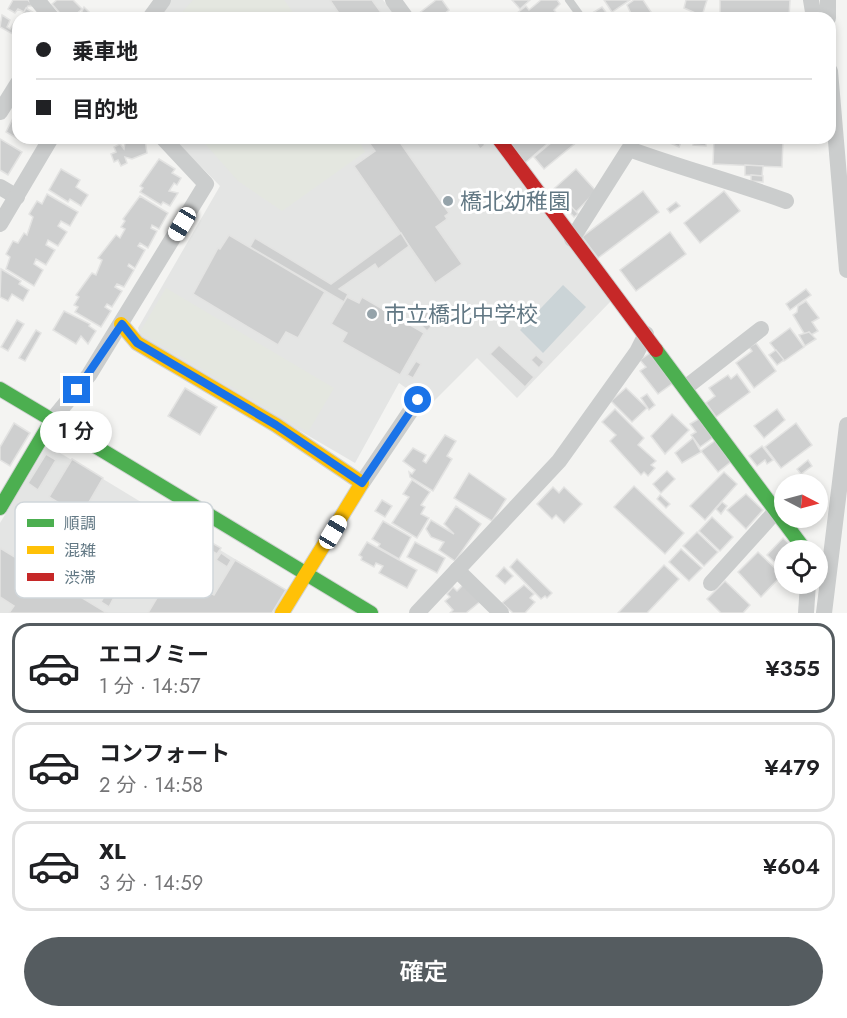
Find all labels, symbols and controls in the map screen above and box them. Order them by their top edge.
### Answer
text: 乗車地 [72,35,138,67]
text: 目的地 [72,93,138,125]
place label: 橋北幼稚園 [460,185,570,217]
marker: 橋北幼稚園 [441,194,455,208]
car [165,204,199,244]
place label: 市立橋北中学校 [384,298,538,330]
marker: 市立橋北中学校 [365,307,379,321]
route end [63,376,90,403]
route start [404,386,431,413]
callout: 1 分 [41,411,113,453]
text: 1 分 [58,417,94,446]
north arrow [774,474,828,528]
map controls [774,474,828,594]
legend [15,502,213,598]
text: 順調 [64,512,96,535]
car [316,512,350,552]
text: 混雑 [64,539,96,562]
button: locate [774,540,828,594]
text: 渋滞 [64,566,96,589]
text: エコノミー [99,638,209,670]
icon: car [27,641,81,695]
text: ¥355 [765,652,820,684]
text: 1 分 · 14:57 [99,672,200,701]
text: コンフォート [99,737,230,769]
icon: car [27,740,81,794]
text: ¥479 [765,751,820,783]
text: 2 分 · 14:58 [99,771,203,800]
text: XL [99,835,126,867]
icon: car [27,839,81,893]
text: ¥604 [763,850,820,882]
text: 3 分 · 14:59 [99,869,203,898]
button: 確定 [24,937,823,1006]

